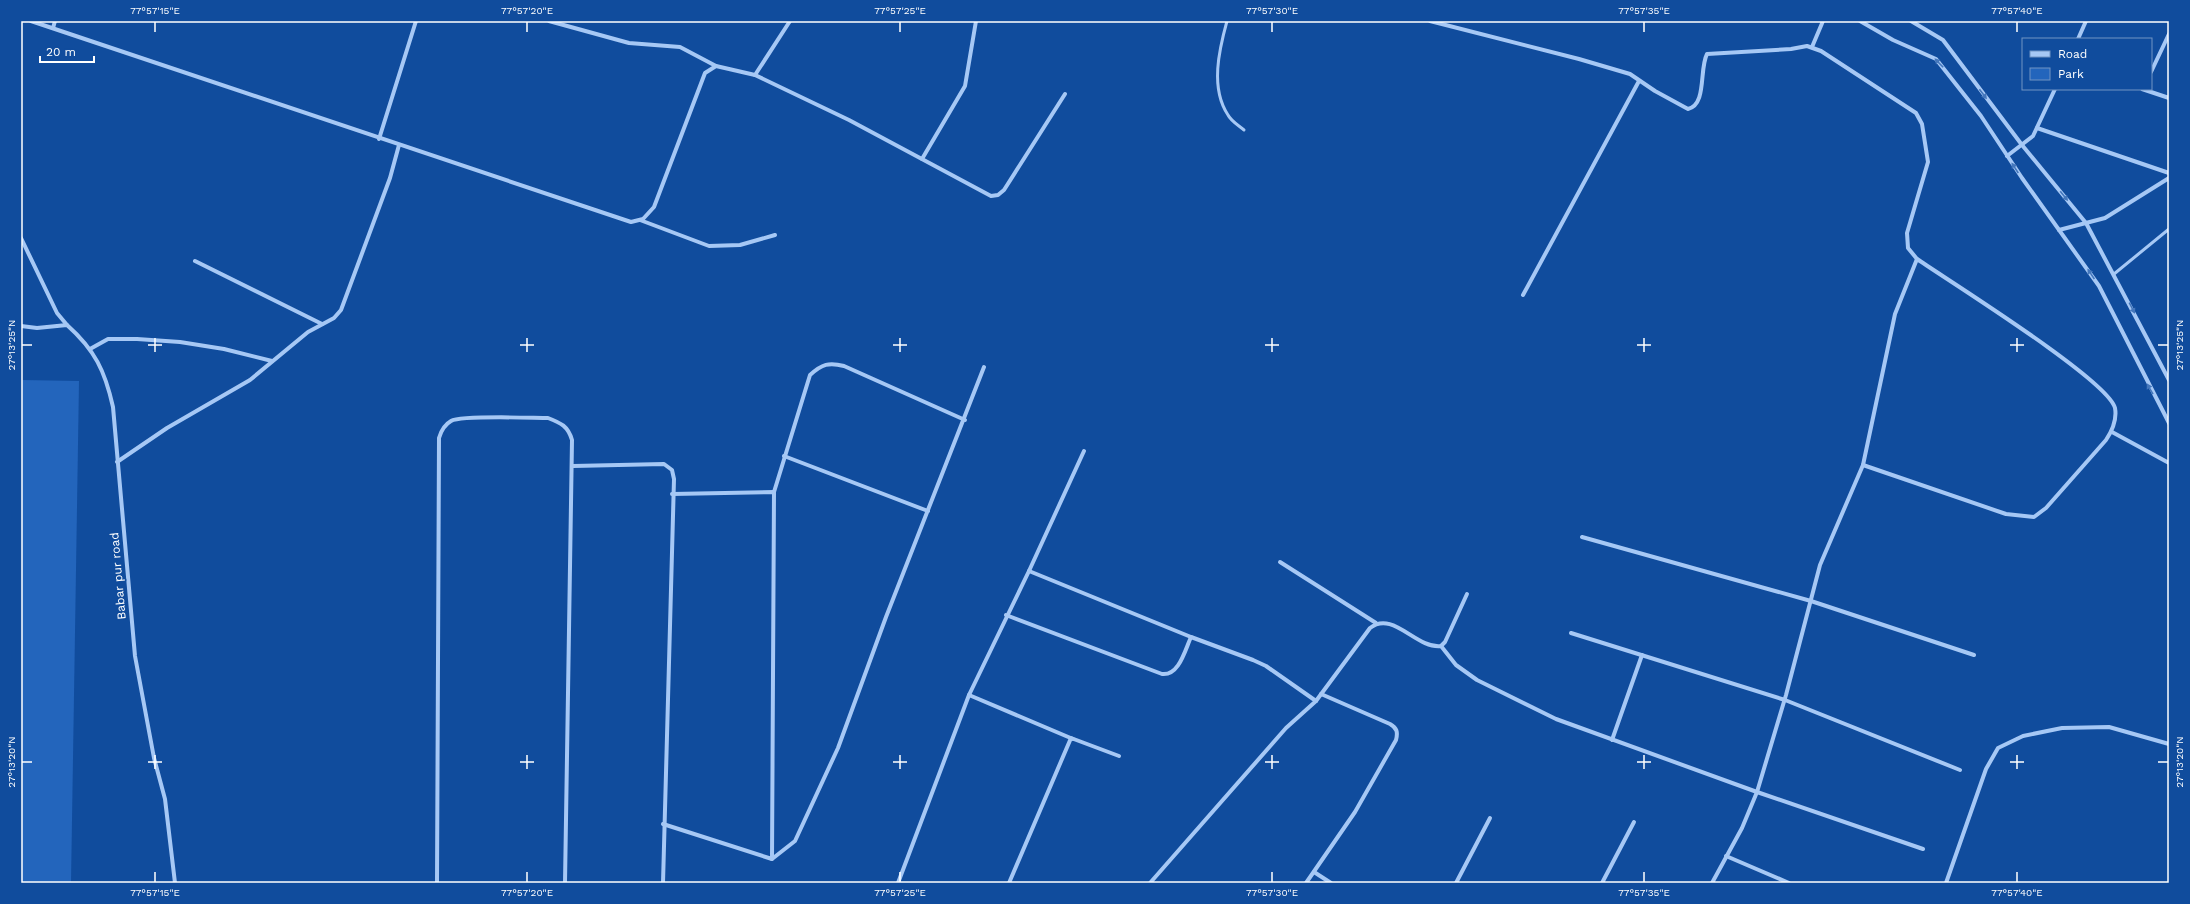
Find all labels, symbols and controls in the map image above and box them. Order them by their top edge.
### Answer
text: 77°57'15"E [130,5,180,16]
text: 77°57'20"E [501,5,553,16]
text: 77°57'25"E [874,5,926,16]
text: 77°57'30"E [1246,5,1298,16]
text: 77°57'35"E [1618,5,1670,16]
text: 77°57'40"E [1991,5,2043,16]
scale bar [40,38,94,64]
legend [2022,38,2152,90]
text: 20 m [46,45,76,59]
text: Road [2058,47,2087,61]
one-way arrow [1934,58,1944,68]
text: Park [2058,67,2084,81]
one-way arrow [1979,88,1988,99]
one-way arrow [2011,163,2019,173]
one-way arrow [2059,190,2068,201]
one-way arrow [2087,269,2095,279]
one-way arrow [2129,303,2135,314]
text: 27°13'25"N [6,320,17,370]
text: 27°13'25"N [2174,320,2185,370]
one-way arrow [2147,383,2154,395]
street label: Babar pur road [107,532,129,620]
text: 27°13'20"N [6,736,17,788]
text: 27°13'20"N [2174,736,2185,788]
text: 77°57'15"E [130,887,180,898]
text: 77°57'20"E [501,887,553,898]
text: 77°57'25"E [874,887,926,898]
text: 77°57'30"E [1246,887,1298,898]
text: 77°57'35"E [1618,887,1670,898]
text: 77°57'40"E [1991,887,2043,898]

